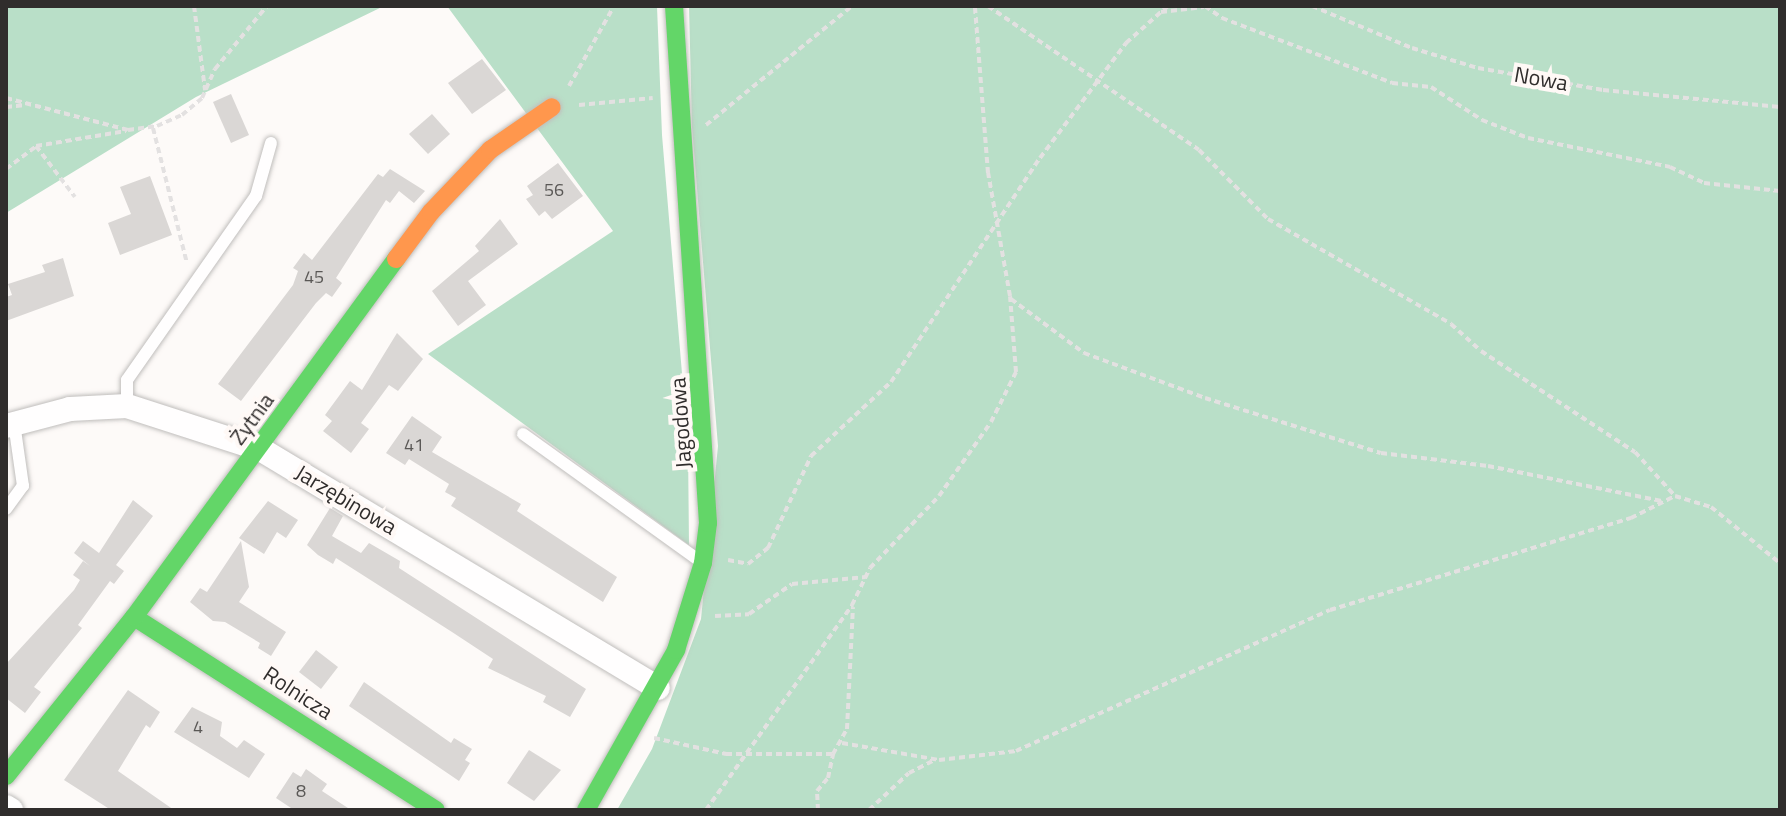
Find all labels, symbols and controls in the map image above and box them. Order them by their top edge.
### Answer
street label: Nowa [1512,61,1570,97]
house number: 56 [544,179,564,201]
house number: 45 [304,266,324,288]
street label: Jagodowa [665,377,697,469]
street label: Żytnia [224,388,280,450]
house number: 41 [404,434,424,456]
street label: Jarzębinowa [291,459,401,541]
street label: Rolnicza [258,661,338,725]
house number: 4 [193,716,203,738]
house number: 8 [296,780,306,802]

